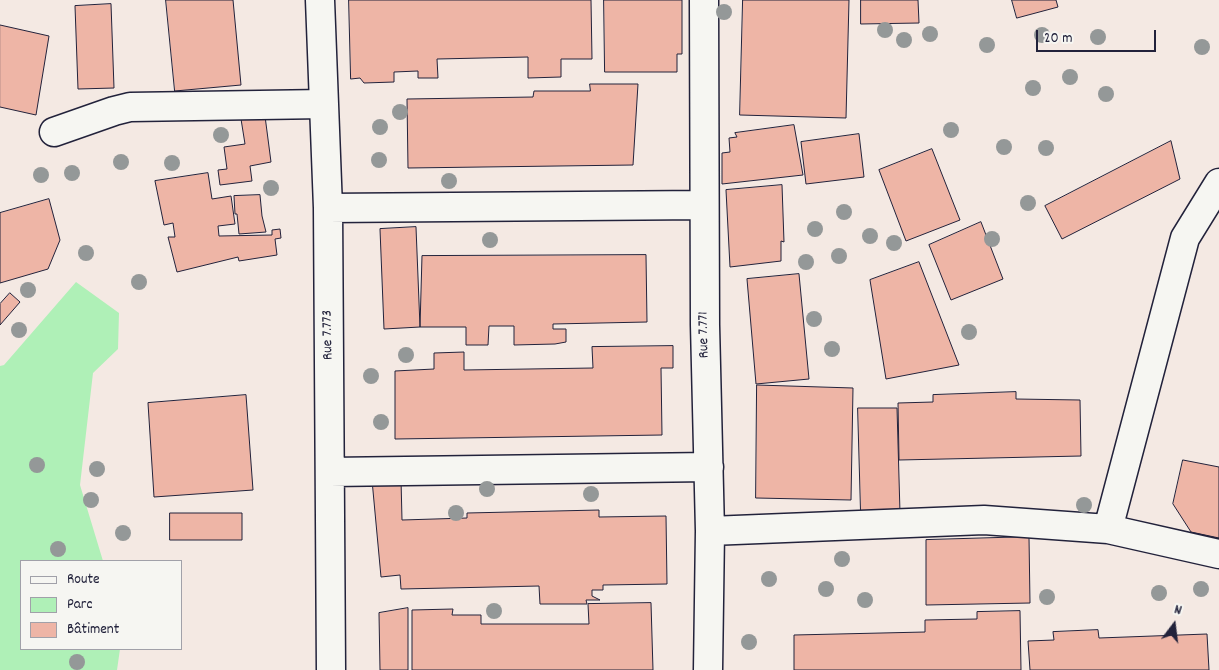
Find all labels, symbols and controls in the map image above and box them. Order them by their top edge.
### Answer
scale bar [1039,20,1159,52]
text: 20 m [1044,28,1072,50]
street label: Rue 7.773 [320,310,338,360]
street label: Rue 7.771 [696,311,714,359]
legend [20,560,182,650]
text: Route [67,569,100,591]
text: Parc [67,594,92,616]
north arrow [1149,600,1199,650]
text: N [1172,600,1184,621]
text: Bâtiment [67,619,119,641]

